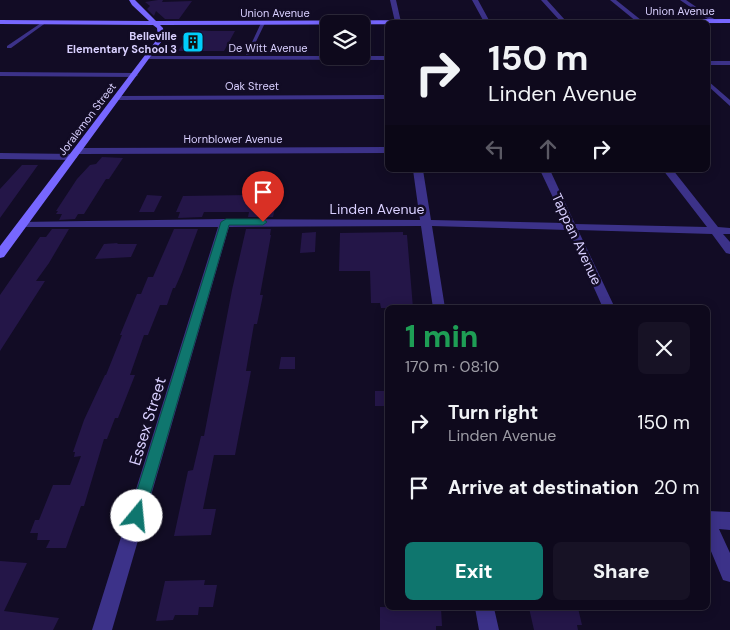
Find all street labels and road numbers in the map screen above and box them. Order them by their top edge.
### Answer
street label: Union Avenue [645,4,715,18]
street label: Union Avenue [240,6,310,20]
street label: De Witt Avenue [229,41,307,55]
street label: Oak Street [225,79,279,93]
street label: Joralemon Street [55,80,119,158]
street label: Hornblower Avenue [184,132,282,146]
street label: Tappan Avenue [548,190,606,288]
street label: Linden Avenue [330,200,424,218]
street label: Essex Street [124,374,171,468]

